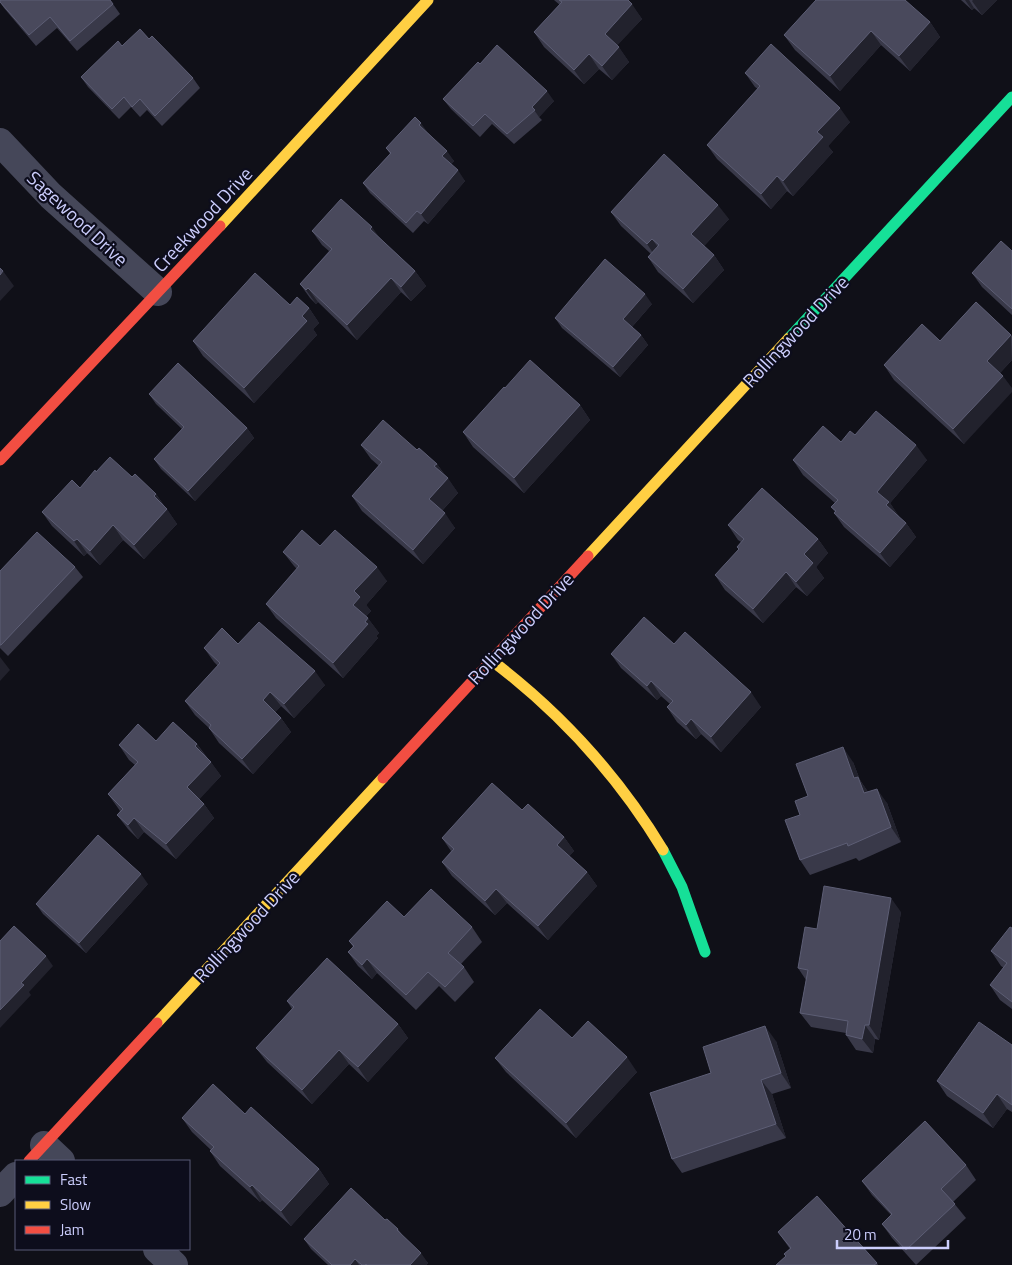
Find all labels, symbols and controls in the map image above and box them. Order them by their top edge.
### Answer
street label: Creekwood Drive [145,160,259,278]
street label: Sagewood Drive [21,163,135,273]
street label: Rollingwood Drive [735,268,855,394]
street label: Rollingwood Drive [460,565,580,691]
street label: Rollingwood Drive [186,863,306,989]
legend [15,1160,190,1250]
text: Fast [60,1168,88,1191]
text: Slow [60,1193,91,1216]
text: Jam [60,1218,84,1241]
scale bar [837,1218,948,1250]
text: 20 m [844,1223,877,1246]

